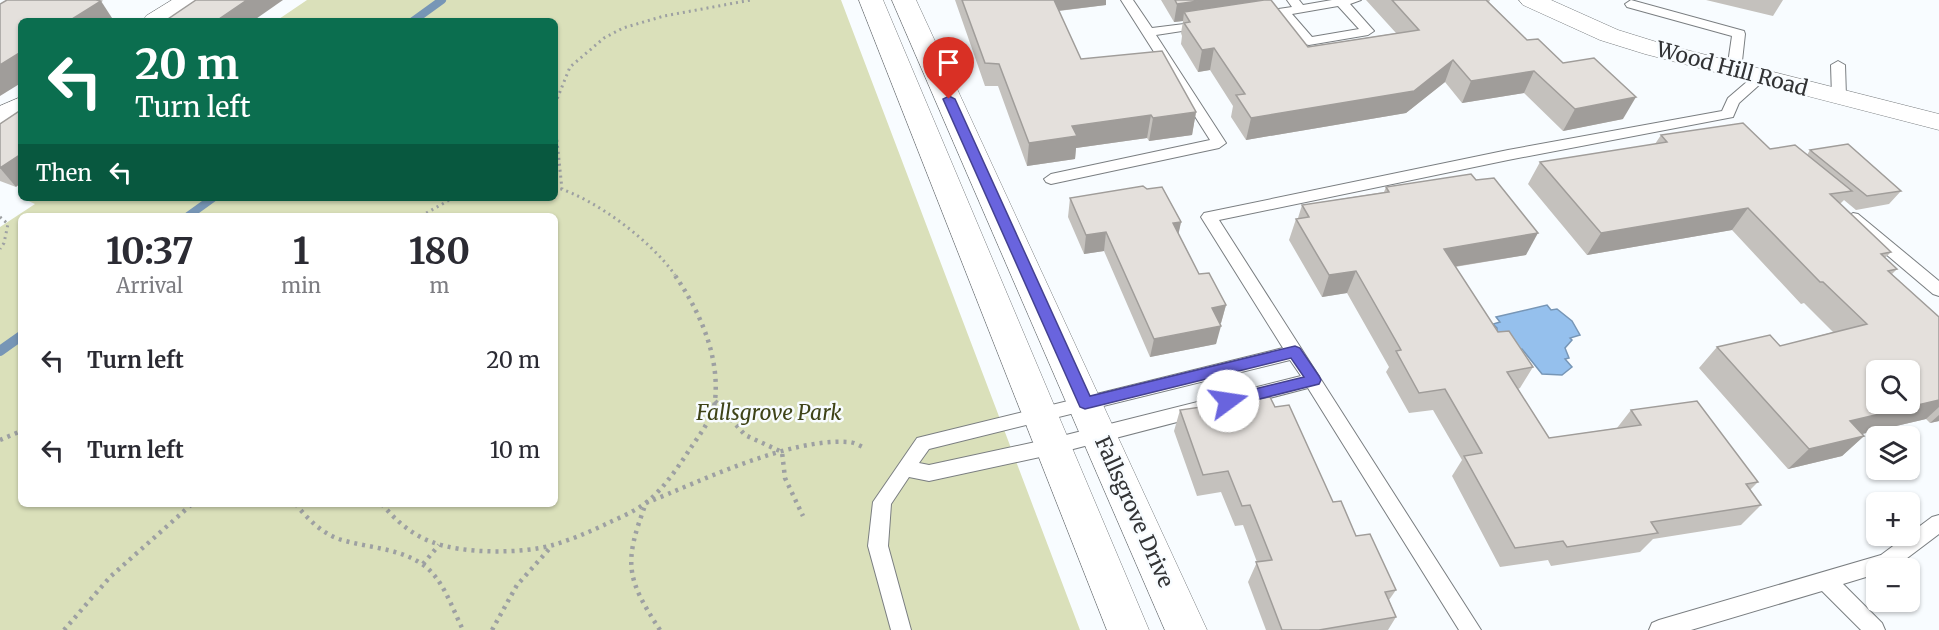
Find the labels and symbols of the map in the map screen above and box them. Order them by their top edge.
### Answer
street label: Wood Hill Road [1652,35,1811,102]
pin [923,37,974,99]
position arrow [1196,369,1260,433]
park label: Fallsgrove Park [695,399,842,426]
street label: Fallsgrove Drive [1089,432,1180,592]

